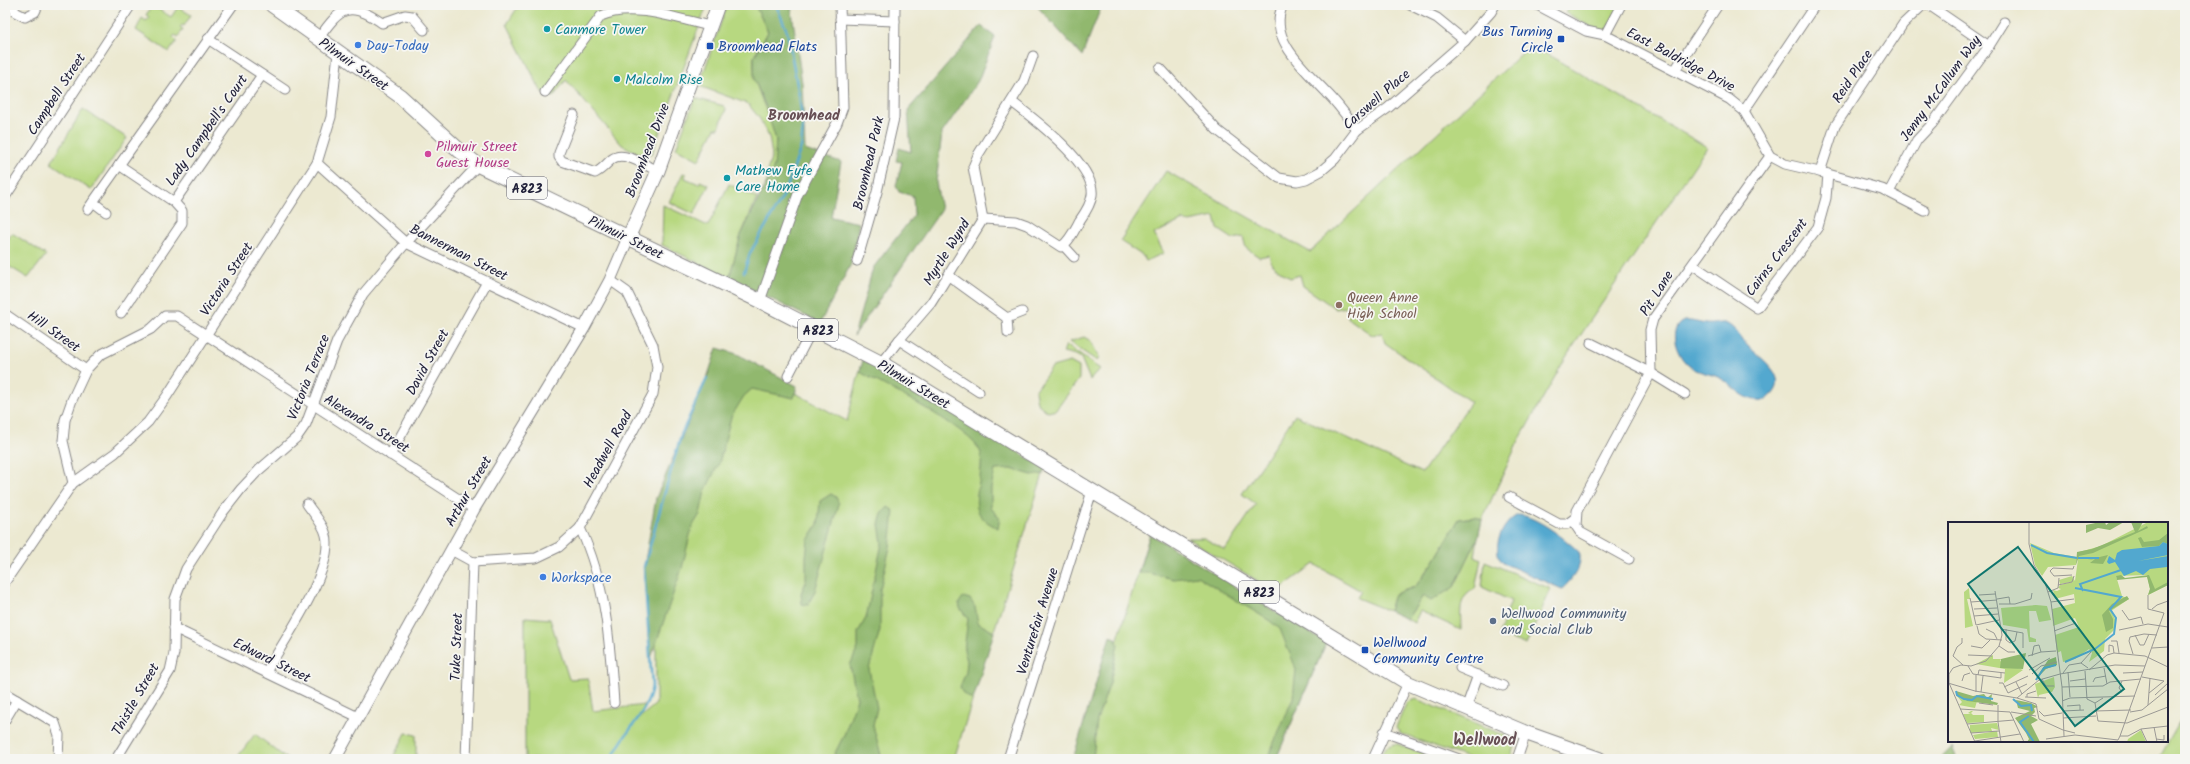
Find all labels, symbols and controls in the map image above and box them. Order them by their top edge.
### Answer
place label: Canmore Tower [555,19,647,41]
place label: Bus Turning Circle [1482,21,1554,59]
street label: East Baldridge Drive [1622,22,1739,98]
marker: Canmore Tower [542,24,552,34]
street label: Jenny McCallum Way [1895,31,1987,146]
street label: Pilmuir Street [314,32,394,97]
marker: Bus Turning Circle [1556,34,1566,44]
place label: Day-Today [366,35,429,57]
place label: Broomhead Flats [718,36,817,58]
marker: Day-Today [353,40,363,50]
marker: Broomhead Flats [705,41,715,51]
street label: Reid Place [1827,45,1879,108]
street label: Campbell Street [22,48,92,140]
street label: Carswell Place [1338,63,1416,136]
place label: Malcolm Rise [625,69,703,91]
street label: Lady Campbell's Court [160,70,254,191]
marker: Malcolm Rise [612,74,622,84]
street label: Broomhead Drive [620,99,676,201]
district label: Broomhead [768,104,841,128]
street label: Broomhead Park [847,114,891,212]
place label: Pilmuir Street Guest House [436,136,518,174]
marker: Pilmuir Street Guest House [423,149,433,159]
place label: Mathew Fyfe Care Home [735,160,813,198]
marker: Mathew Fyfe Care Home [722,173,732,183]
road number: A823 [507,177,547,199]
street label: Pilmuir Street [584,210,667,266]
street label: Myrtle Wynd [918,214,977,290]
street label: Cairns Crescent [1740,214,1814,301]
street label: Bannerman Street [406,219,512,287]
street label: Victoria Street [195,238,259,321]
street label: Pit Lane [1634,266,1680,321]
place label: Queen Anne High School [1347,287,1419,325]
marker: Queen Anne High School [1334,300,1344,310]
street label: Hill Street [22,305,85,359]
road number: A823 [798,319,838,341]
street label: David Street [401,325,455,400]
street label: Victoria Terrace [282,330,336,424]
street label: Pilmuir Street [873,354,955,416]
street label: Alexandra Street [319,389,414,459]
street label: Headwell Road [578,406,639,492]
street label: Arthur Street [440,451,498,531]
inset map [1948,522,2168,742]
street label: Venturefair Avenue [1011,564,1065,678]
place label: Workspace [551,567,612,589]
marker: Workspace [538,572,548,582]
road number: A823 [1239,581,1279,603]
place label: Wellwood Community and Social Club [1501,603,1627,641]
street label: Tuke Street [445,612,469,682]
marker: Wellwood Community and Social Club [1488,616,1498,626]
place label: Wellwood Community Centre [1373,632,1484,670]
street label: Edward Street [229,633,315,689]
marker: Wellwood Community Centre [1360,645,1370,655]
street label: Thistle Street [106,659,166,740]
district label: Wellwood [1453,728,1517,753]

